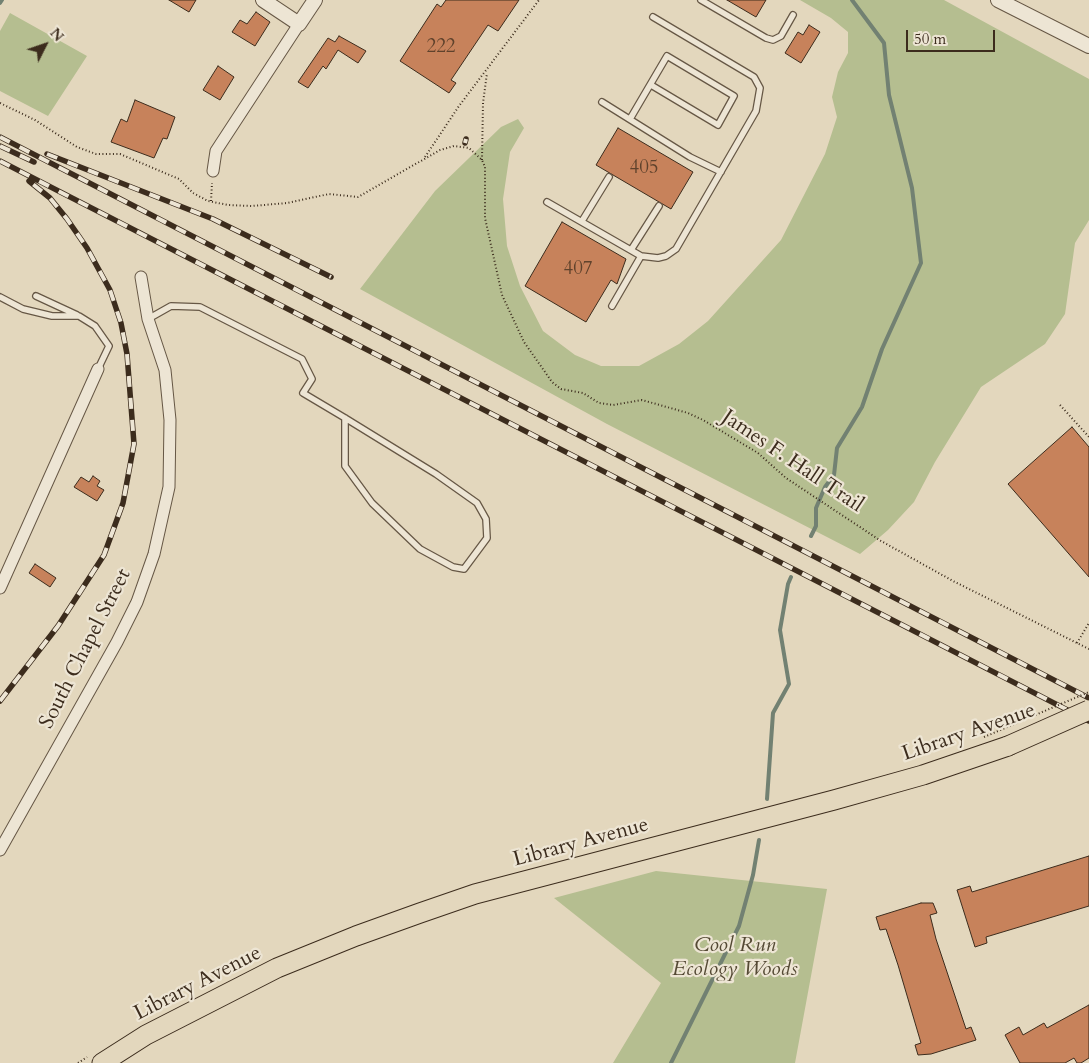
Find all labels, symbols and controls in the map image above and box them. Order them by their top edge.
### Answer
north arrow [20,20,70,70]
scale bar [909,20,998,52]
text: N [46,24,68,46]
text: 50 m [914,29,946,49]
house number: 222 [426,37,456,59]
house number: 405 [629,158,659,180]
house number: 407 [563,259,593,281]
street label: James F. Hall Trail [716,405,868,519]
street label: South Chapel Street [35,565,137,733]
street label: Library Avenue [899,698,1039,768]
street label: Library Avenue [511,813,651,873]
park label: Cool Run Ecology Woods [672,933,798,983]
street label: Library Avenue [130,941,266,1027]

